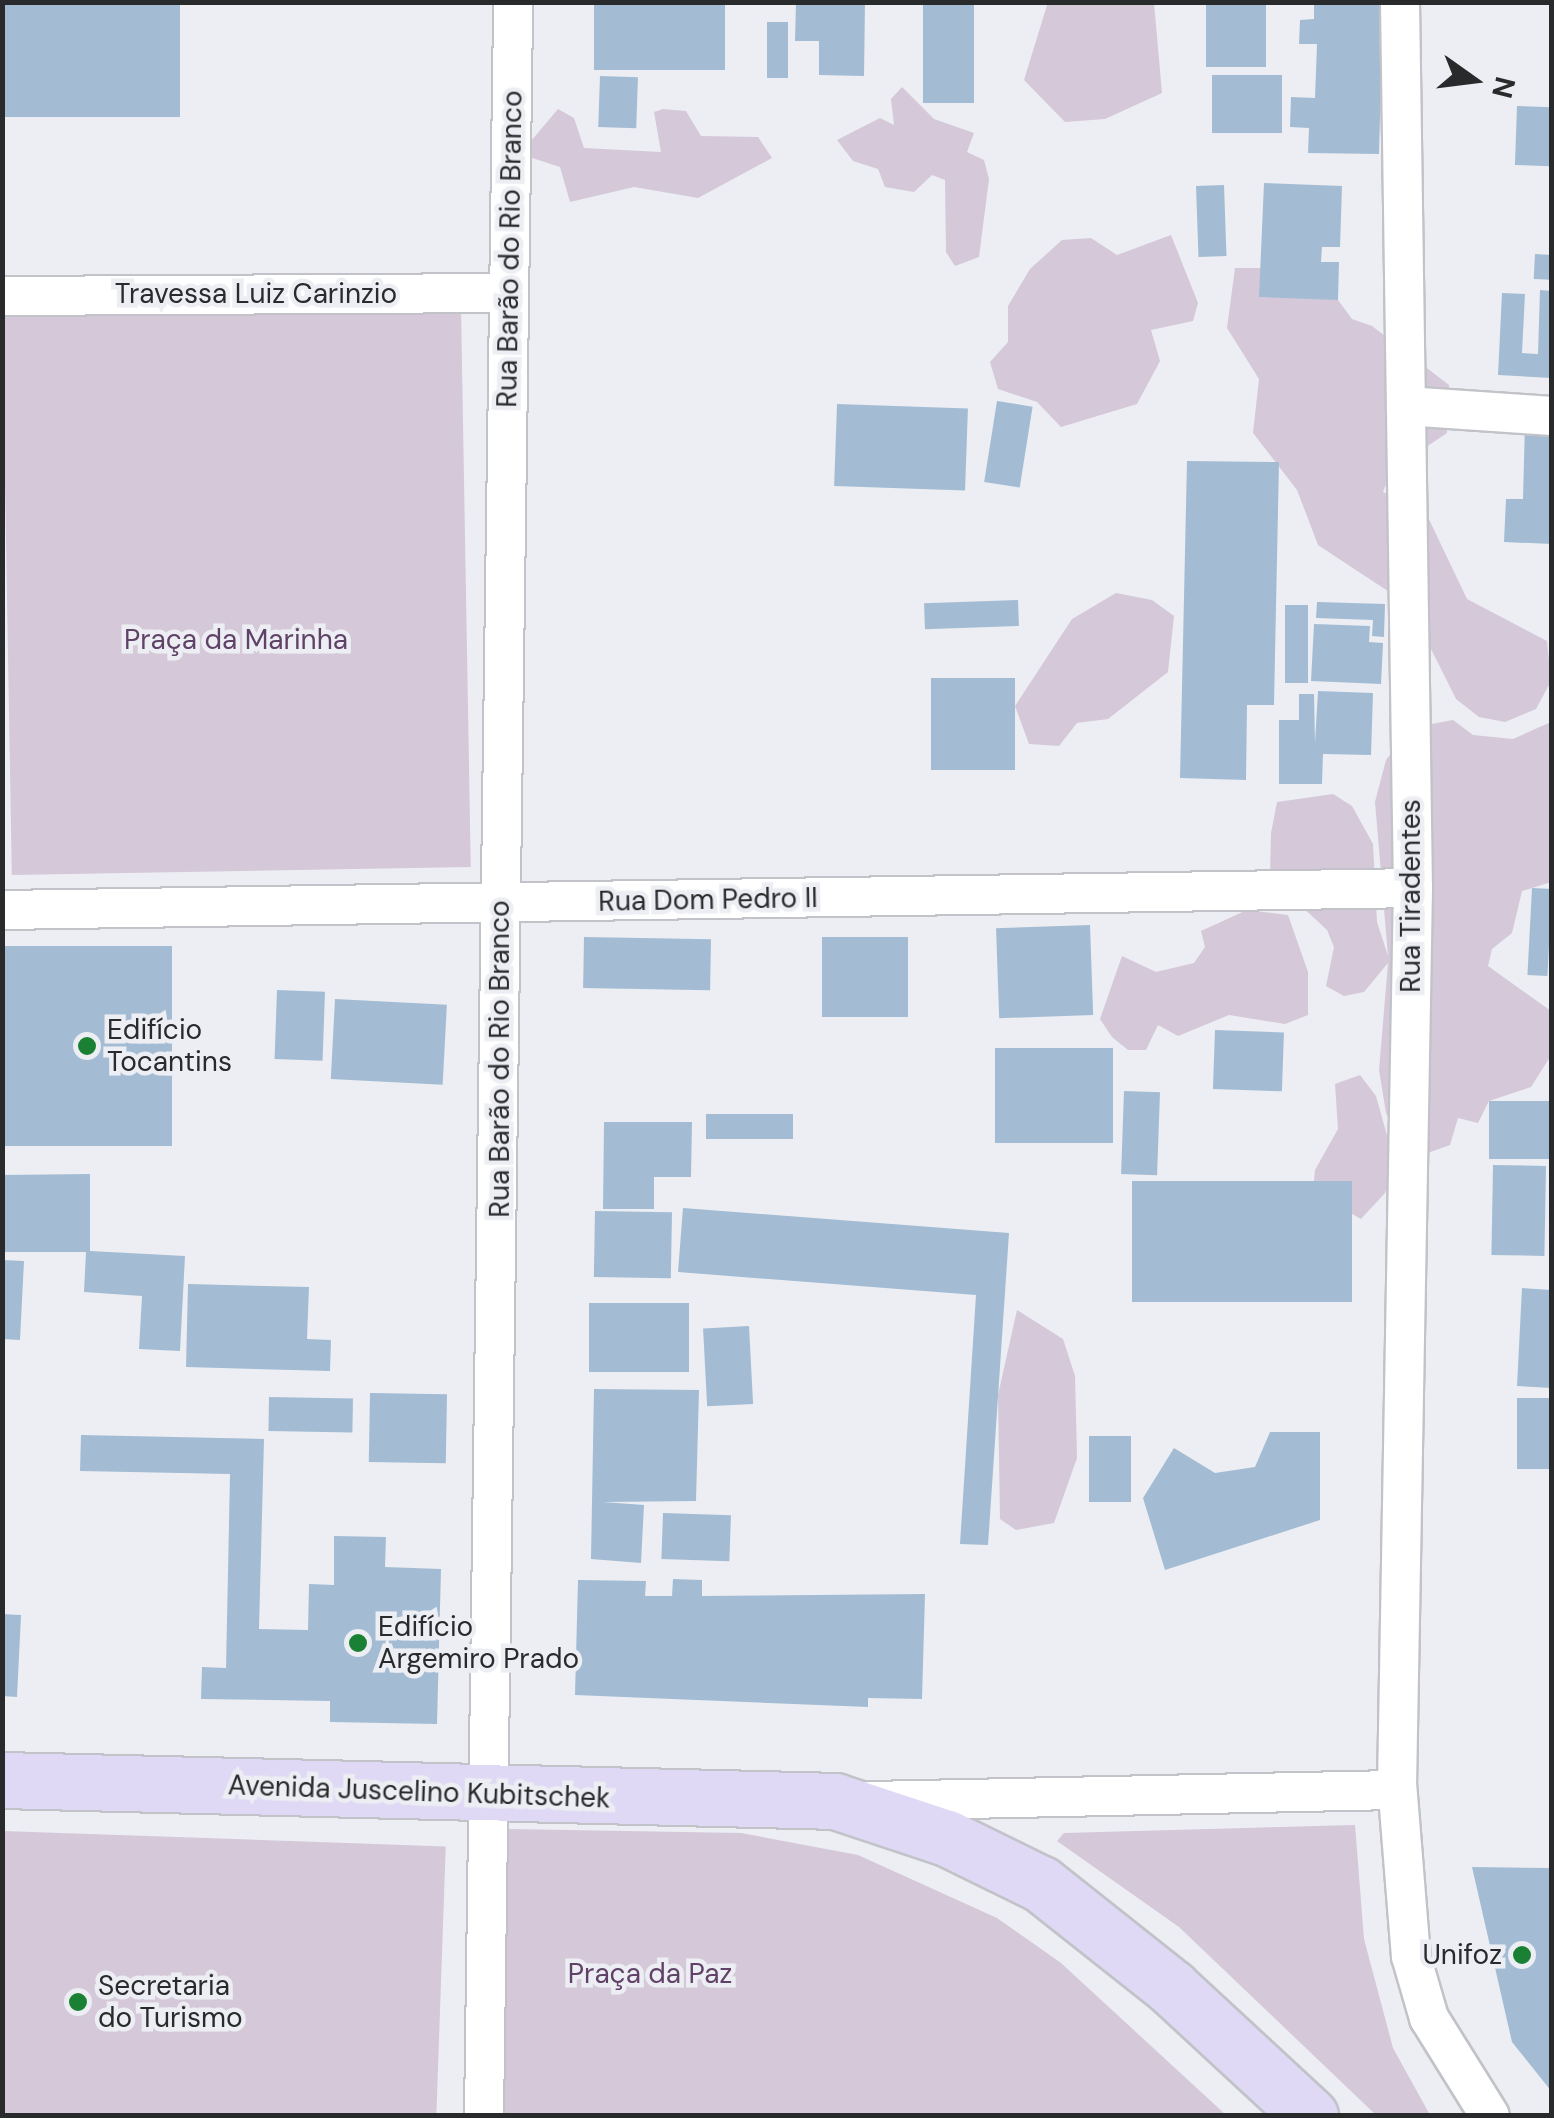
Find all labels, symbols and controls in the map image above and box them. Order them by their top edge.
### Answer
north arrow [1424,30,1524,130]
text: N [1483,73,1524,102]
street label: Rua Barão do Rio Branco [490,90,530,408]
street label: Travessa Luiz Carinzio [115,277,397,311]
park label: Praça da Marinha [124,623,348,657]
street label: Rua Tiradentes [1394,799,1428,993]
street label: Rua Dom Pedro II [598,881,818,919]
street label: Rua Barão do Rio Branco [483,900,517,1218]
place label: Edifício Tocantins [107,1013,232,1079]
marker: Edifício Tocantins [76,1035,98,1057]
place label: Edifício Argemiro Prado [378,1610,579,1676]
marker: Edifício Argemiro Prado [347,1632,369,1654]
street label: Avenida Juscelino Kubitschek [227,1769,611,1815]
place label: Unifoz [1422,1938,1502,1972]
marker: Unifoz [1511,1944,1533,1966]
park label: Praça da Paz [568,1957,732,1991]
place label: Secretaria do Turismo [98,1969,243,2035]
marker: Secretaria do Turismo [67,1991,89,2013]

